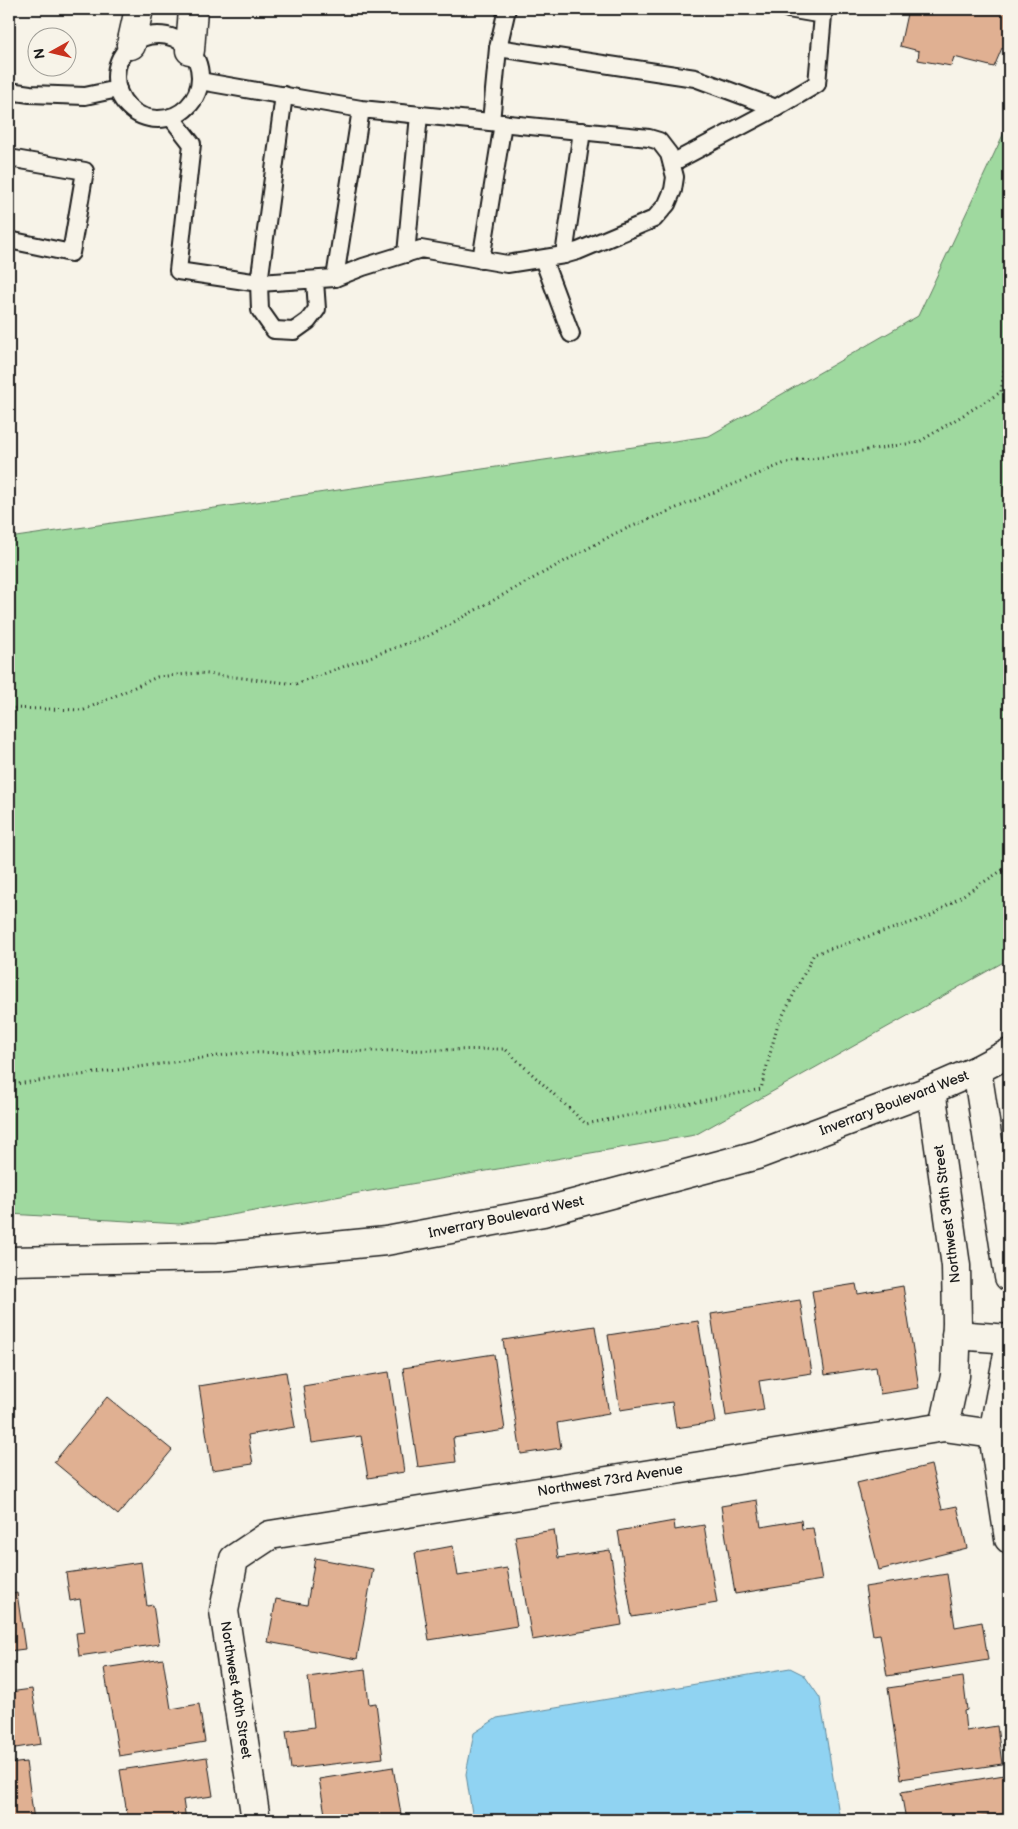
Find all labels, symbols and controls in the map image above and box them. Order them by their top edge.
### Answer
north arrow [28,28,78,78]
text: N [30,47,49,60]
street label: Inverrary Boulevard West [817,1066,972,1139]
street label: Northwest 39th Street [930,1143,964,1284]
street label: Inverrary Boulevard West [427,1192,586,1242]
street label: Northwest 73rd Avenue [536,1460,684,1500]
street label: Northwest 40th Street [217,1620,255,1761]

